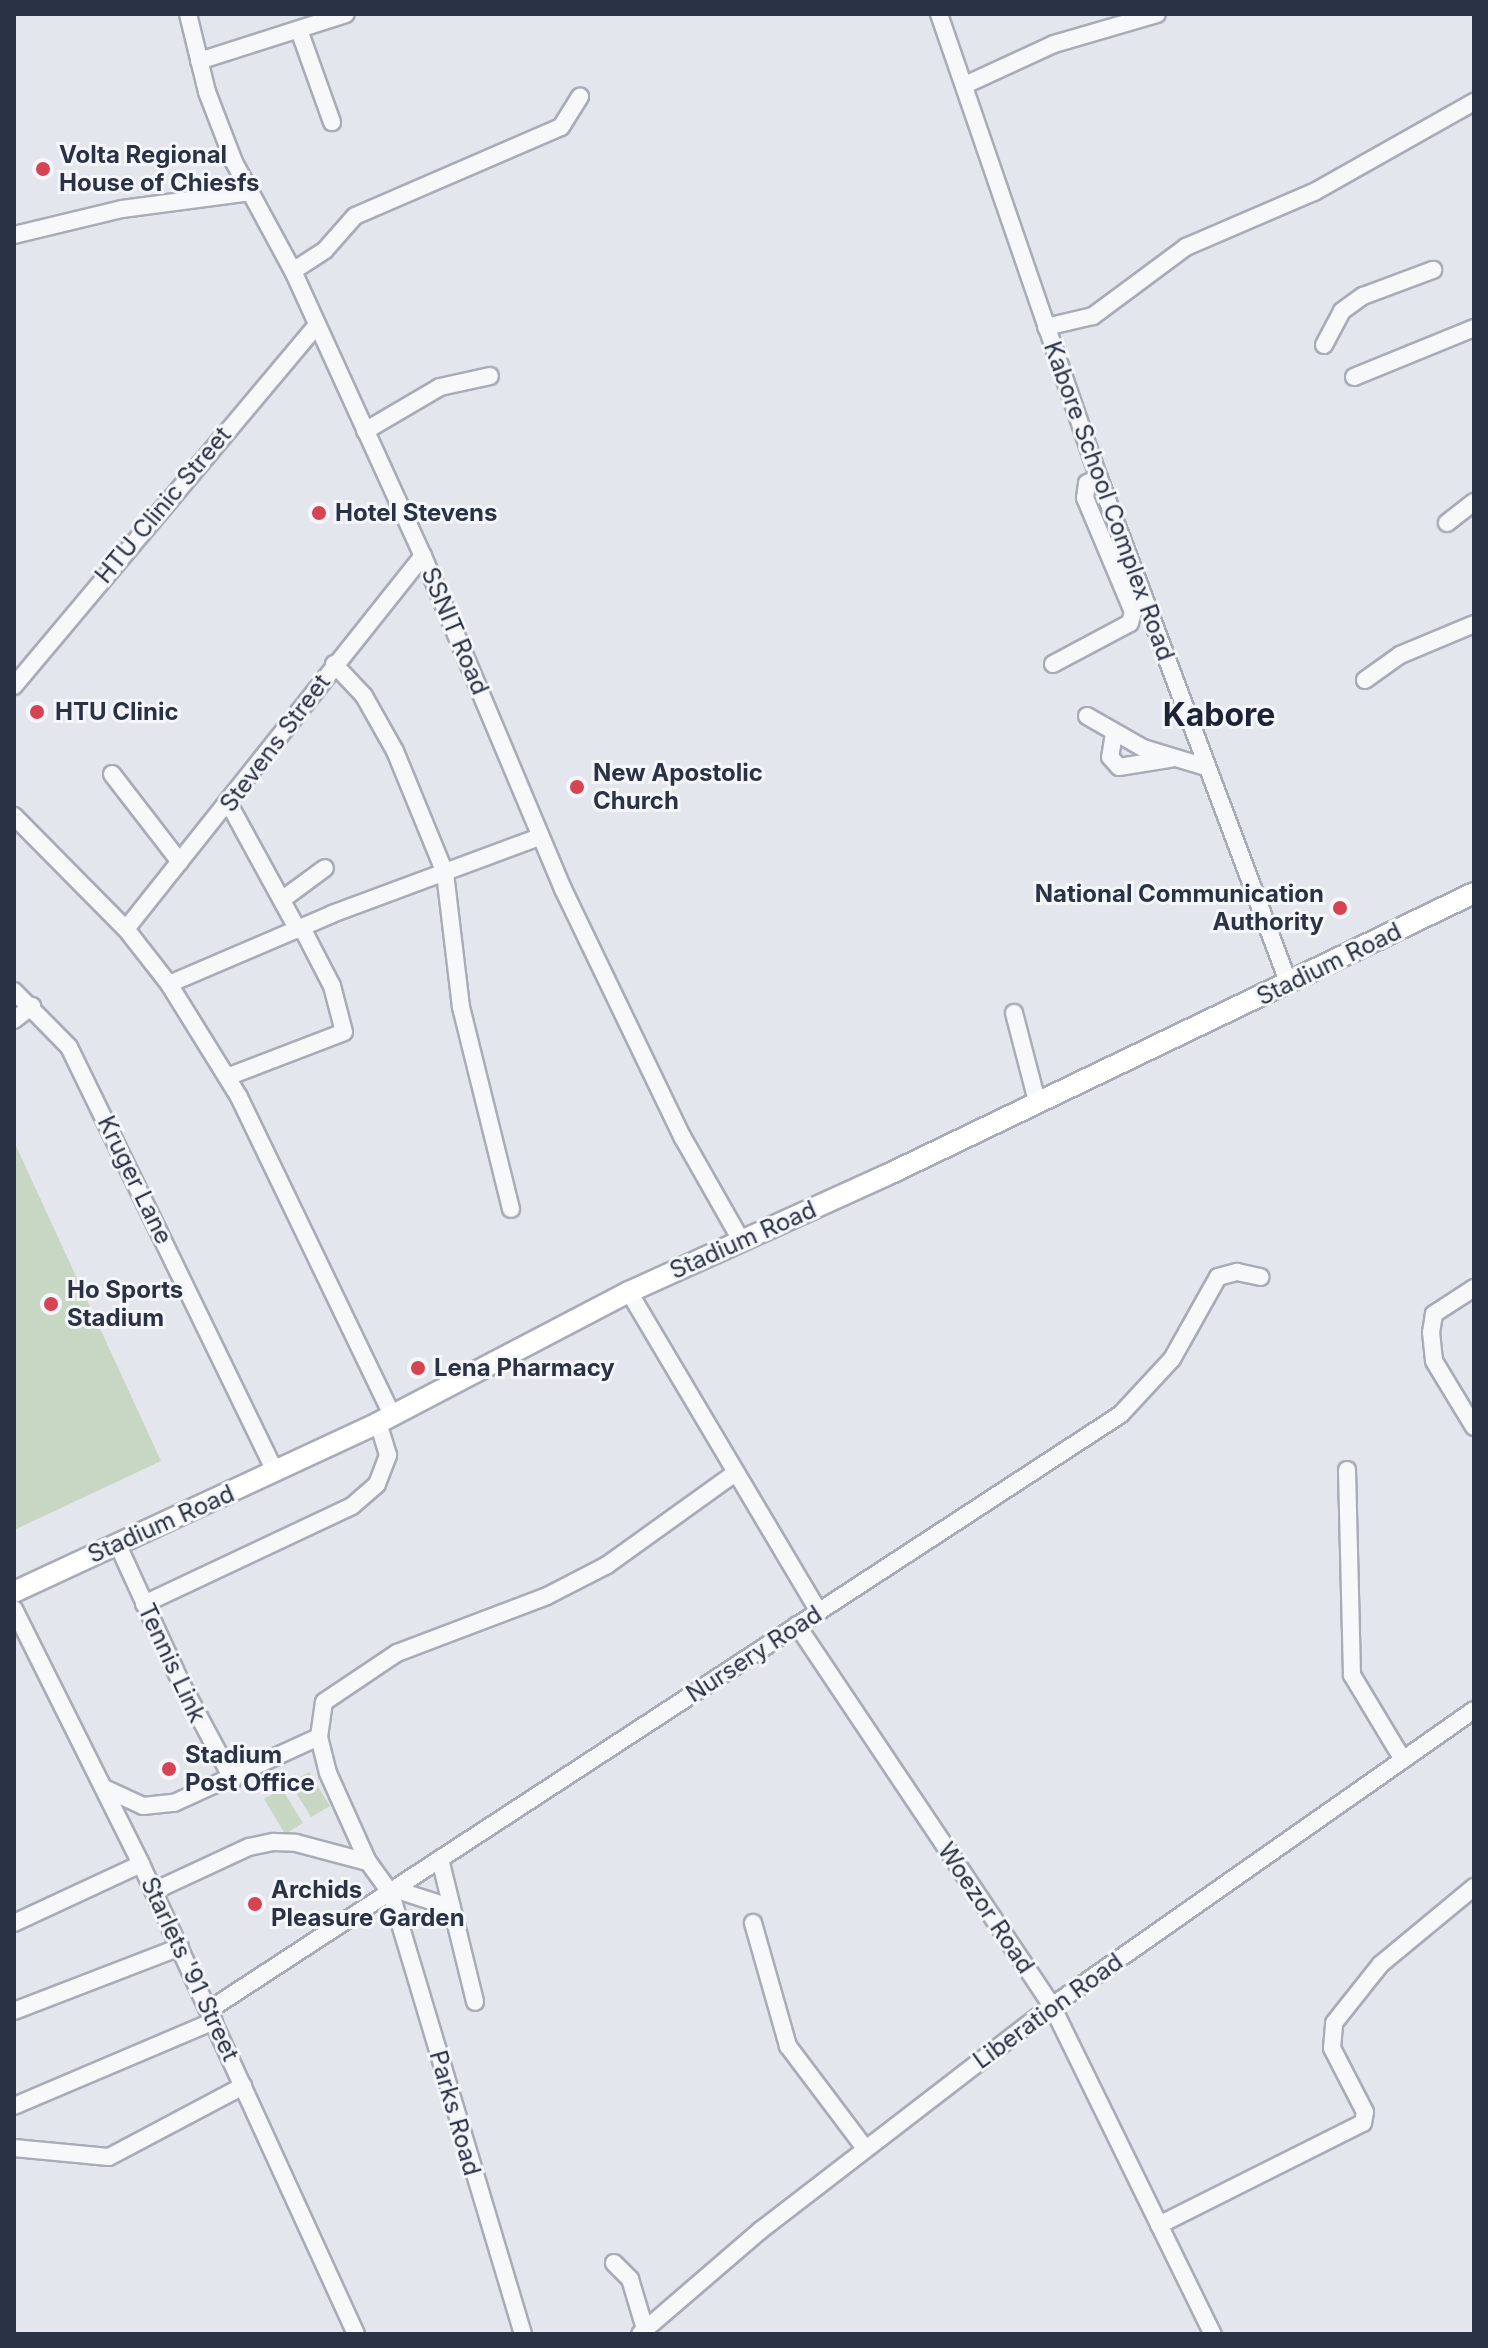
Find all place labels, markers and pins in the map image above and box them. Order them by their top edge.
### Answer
place label: Volta Regional House of Chiesfs [59,141,259,197]
marker: Volta Regional House of Chiesfs [34,160,52,178]
place label: Hotel Stevens [335,499,497,527]
marker: Hotel Stevens [310,504,328,522]
place label: HTU Clinic [55,698,179,726]
marker: HTU Clinic [26,701,48,723]
place label: New Apostolic Church [593,759,763,815]
marker: New Apostolic Church [568,778,586,796]
place label: National Communication Authority [1035,880,1324,936]
marker: National Communication Authority [1331,899,1349,917]
place label: Ho Sports Stadium [67,1276,183,1332]
marker: Ho Sports Stadium [42,1295,60,1313]
place label: Lena Pharmacy [434,1354,615,1382]
marker: Lena Pharmacy [409,1359,427,1377]
place label: Stadium Post Office [185,1741,315,1797]
marker: Stadium Post Office [160,1760,178,1778]
place label: Archids Pleasure Garden [271,1876,465,1932]
marker: Archids Pleasure Garden [246,1895,264,1913]

